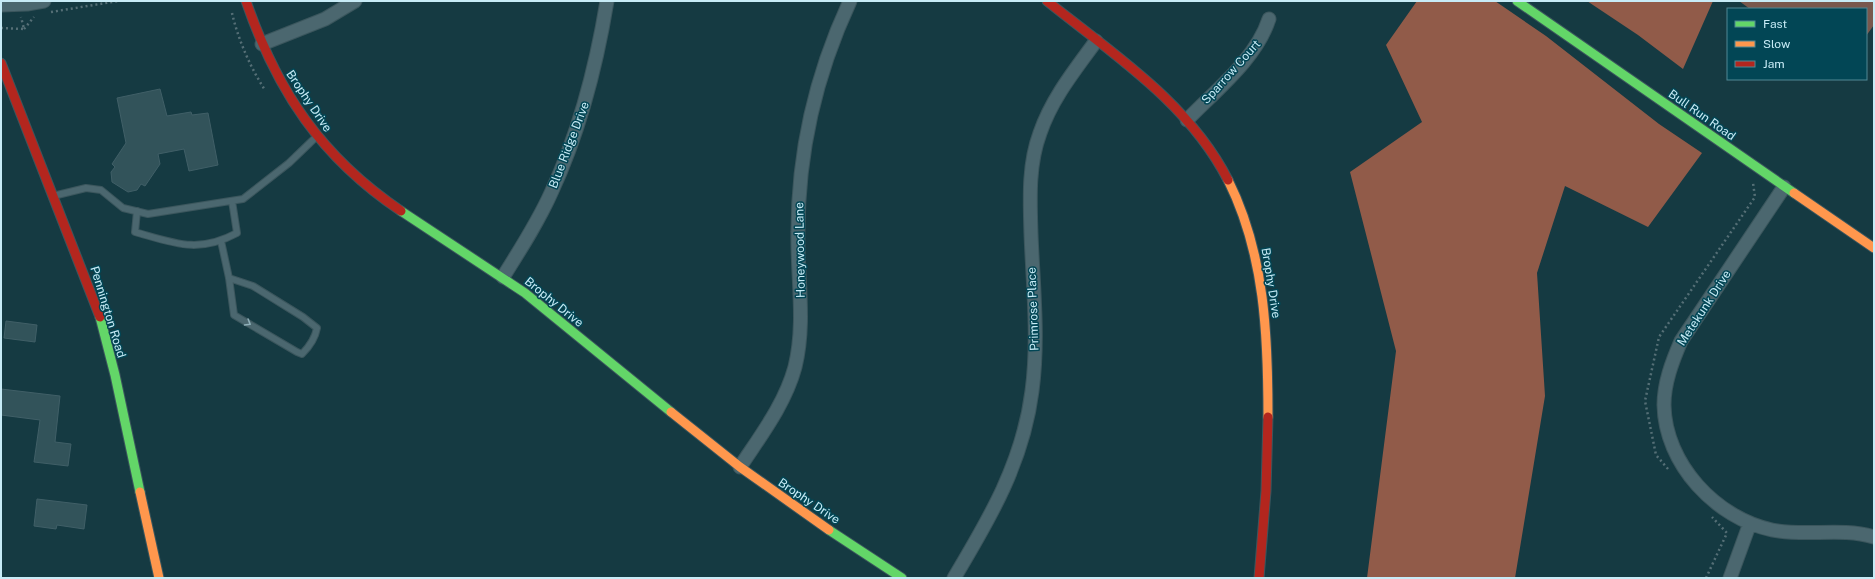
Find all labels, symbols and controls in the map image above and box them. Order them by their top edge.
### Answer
legend [1727,8,1867,80]
text: Fast [1763,17,1788,31]
street label: Sparrow Court [1199,37,1264,107]
text: Slow [1763,37,1791,51]
text: Jam [1763,57,1785,71]
street label: Brophy Drive [283,68,335,135]
street label: Bull Run Road [1666,87,1738,143]
street label: Blue Ridge Drive [546,99,592,190]
street label: Honeywood Lane [792,202,808,298]
street label: Brophy Drive [1259,247,1284,319]
street label: Pennington Road [87,264,129,360]
street label: Primrose Place [1025,267,1041,351]
street label: Metekunk Drive [1674,267,1734,348]
street label: Brophy Drive [522,274,586,330]
one-way arrow [244,318,251,325]
street label: Brophy Drive [776,475,843,527]

